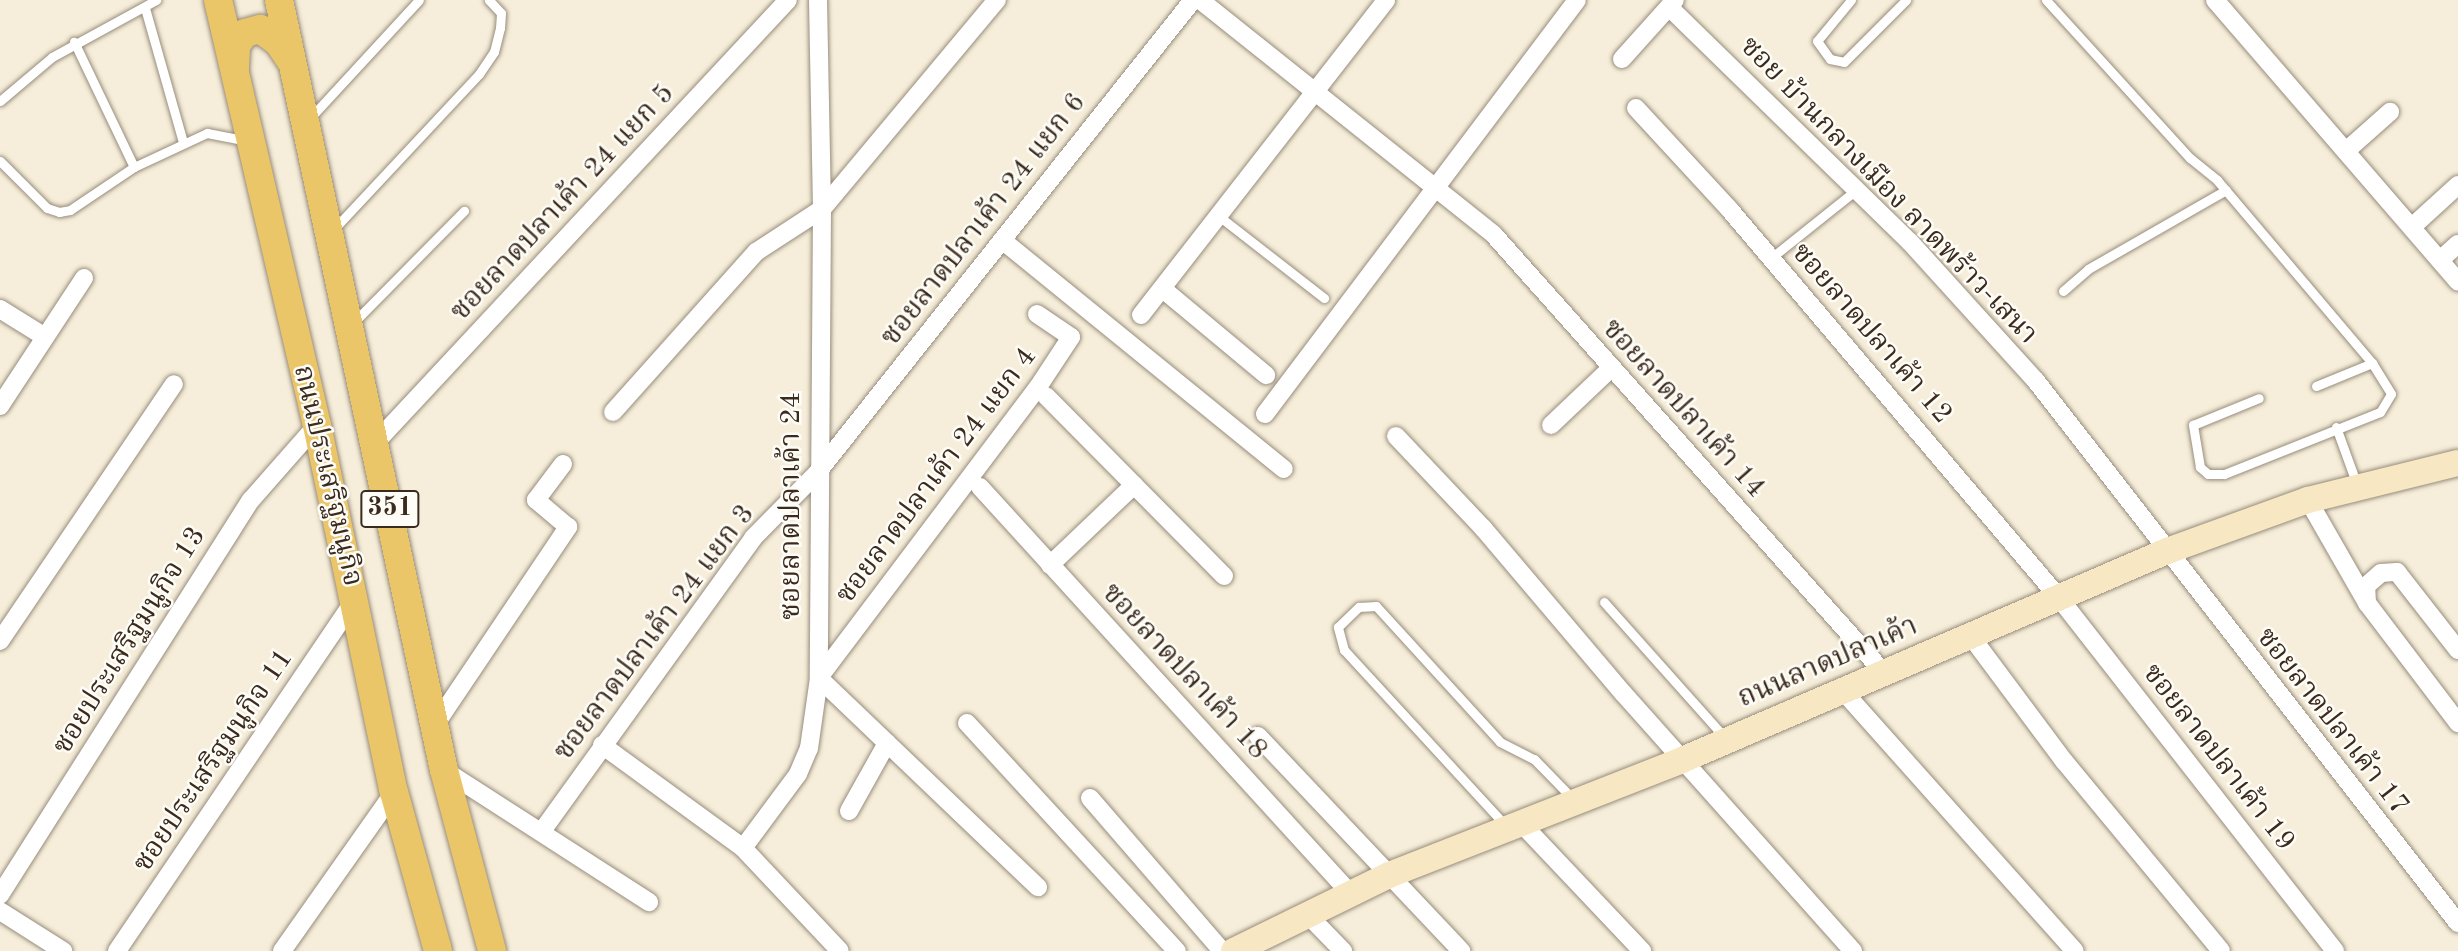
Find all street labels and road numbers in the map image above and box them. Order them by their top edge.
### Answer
street label: ซอย บ้านกลางเมือง ลาดพร้าว-เสนา [1732,30,2044,352]
street label: ซอยลาดปลาเค้า 24 แยก 5 [444,77,682,329]
street label: ซอยลาดปลาเค้า 24 แยก 6 [875,87,1093,353]
street label: ซอยลาดปลาเค้า 12 [1783,237,1959,431]
street label: ซอยลาดปลาเค้า 14 [1594,313,1772,505]
street label: ซอยลาดปลาเค้า 24 แยก 4 [830,341,1044,611]
street label: ถนนประเสริฐมนูกิจ [285,362,369,590]
street label: ซอยลาดปลาเค้า 24 [775,392,809,620]
road number: 351 [360,486,420,531]
street label: ซอยลาดปลาเค้า 24 แยก 3 [548,498,762,768]
street label: ซอยประเสริฐมนูกิจ 13 [46,521,214,761]
street label: ซอยลาดปลาเค้า 18 [1094,577,1274,767]
street label: ถนนลาดปลาเค้า [1733,610,1923,716]
street label: ซอยลาดปลาเค้า 17 [2249,622,2415,822]
street label: ซอยประเสริฐมนูกิจ 11 [127,643,301,879]
street label: ซอยลาดปลาเค้า 19 [2135,658,2301,858]

